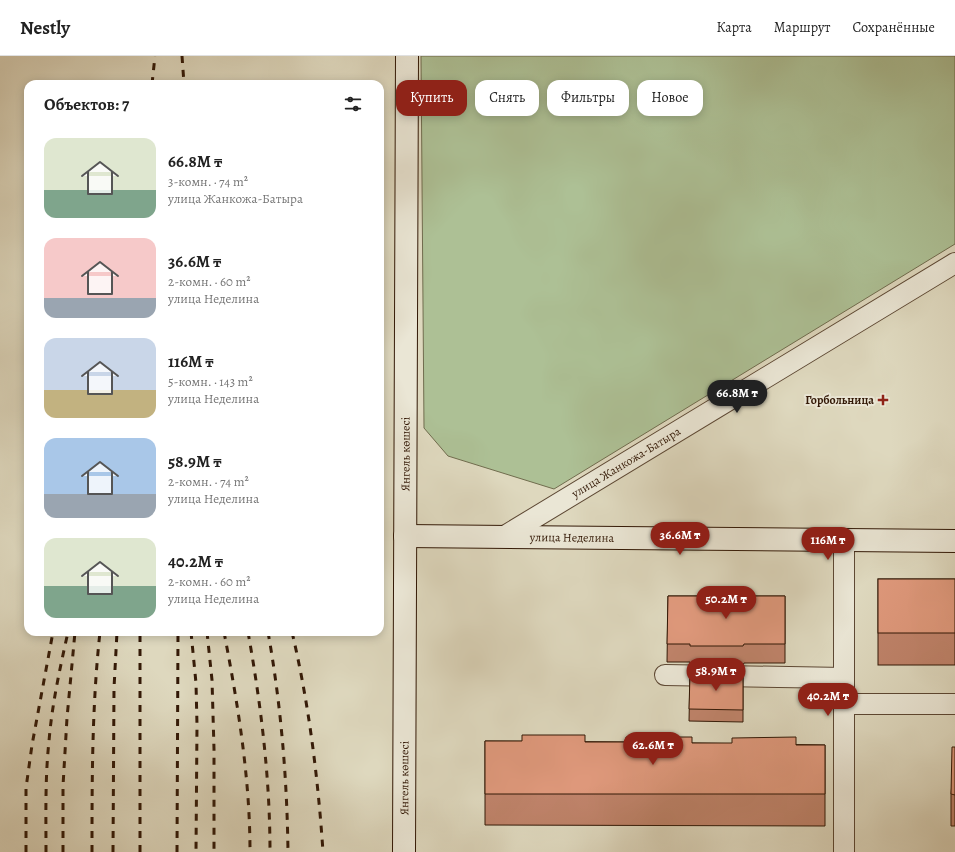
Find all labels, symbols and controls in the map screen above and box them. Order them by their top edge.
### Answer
text: Nestly [20,15,70,41]
text: Карта [717,18,752,37]
text: Маршрут [774,18,830,37]
text: Сохранённые [852,18,935,37]
chip: Купить [396,80,467,116]
chip: Снять [475,80,539,116]
chip: Фильтры [547,80,629,116]
chip: Новое [637,80,703,116]
text: Объектов: 7 [44,93,129,116]
icon: filters [342,93,364,115]
text: 66.8M ₸ [168,150,222,173]
icon: home [76,154,124,202]
text: 3-комн. · 74 m² [168,173,248,190]
text: улица Жанкожа-Батыра [168,190,303,207]
text: 36.6M ₸ [168,250,221,273]
icon: home [76,254,124,302]
text: 2-комн. · 60 m² [168,273,251,290]
text: улица Неделина [168,290,259,307]
text: 116M ₸ [168,350,214,373]
icon: home [76,354,124,402]
text: 5-комн. · 143 m² [168,373,253,390]
pin: 66.8M ₸ [700,380,774,414]
text: 66.8M ₸ [716,384,758,401]
text: улица Неделина [168,390,259,407]
place label: Горбольница [805,392,874,408]
marker: Горбольница [877,394,889,406]
street label: Янгель көшесі [397,417,414,491]
street label: улица Жанкожа-Батыра [568,423,684,502]
text: 58.9M ₸ [168,450,222,473]
icon: home [76,454,124,502]
text: 2-комн. · 74 m² [168,473,249,490]
text: улица Неделина [168,490,259,507]
pin: 36.6M ₸ [643,522,717,556]
text: 36.6M ₸ [660,526,700,543]
pin: 116M ₸ [795,527,861,561]
street label: улица Неделина [529,529,615,546]
text: 116M ₸ [811,531,845,548]
text: 40.2M ₸ [168,550,223,573]
icon: home [76,554,124,602]
text: 2-комн. · 60 m² [168,573,251,590]
pin: 50.2M ₸ [689,586,763,620]
text: улица Неделина [168,590,259,607]
text: 50.2M ₸ [705,590,747,607]
pin: 58.9M ₸ [679,658,753,692]
text: 58.9M ₸ [696,662,736,679]
pin: 40.2M ₸ [791,683,865,717]
text: 40.2M ₸ [807,687,849,704]
pin: 62.6M ₸ [616,732,690,766]
text: 62.6M ₸ [632,736,674,753]
street label: Янгель көшесі [396,741,412,815]

